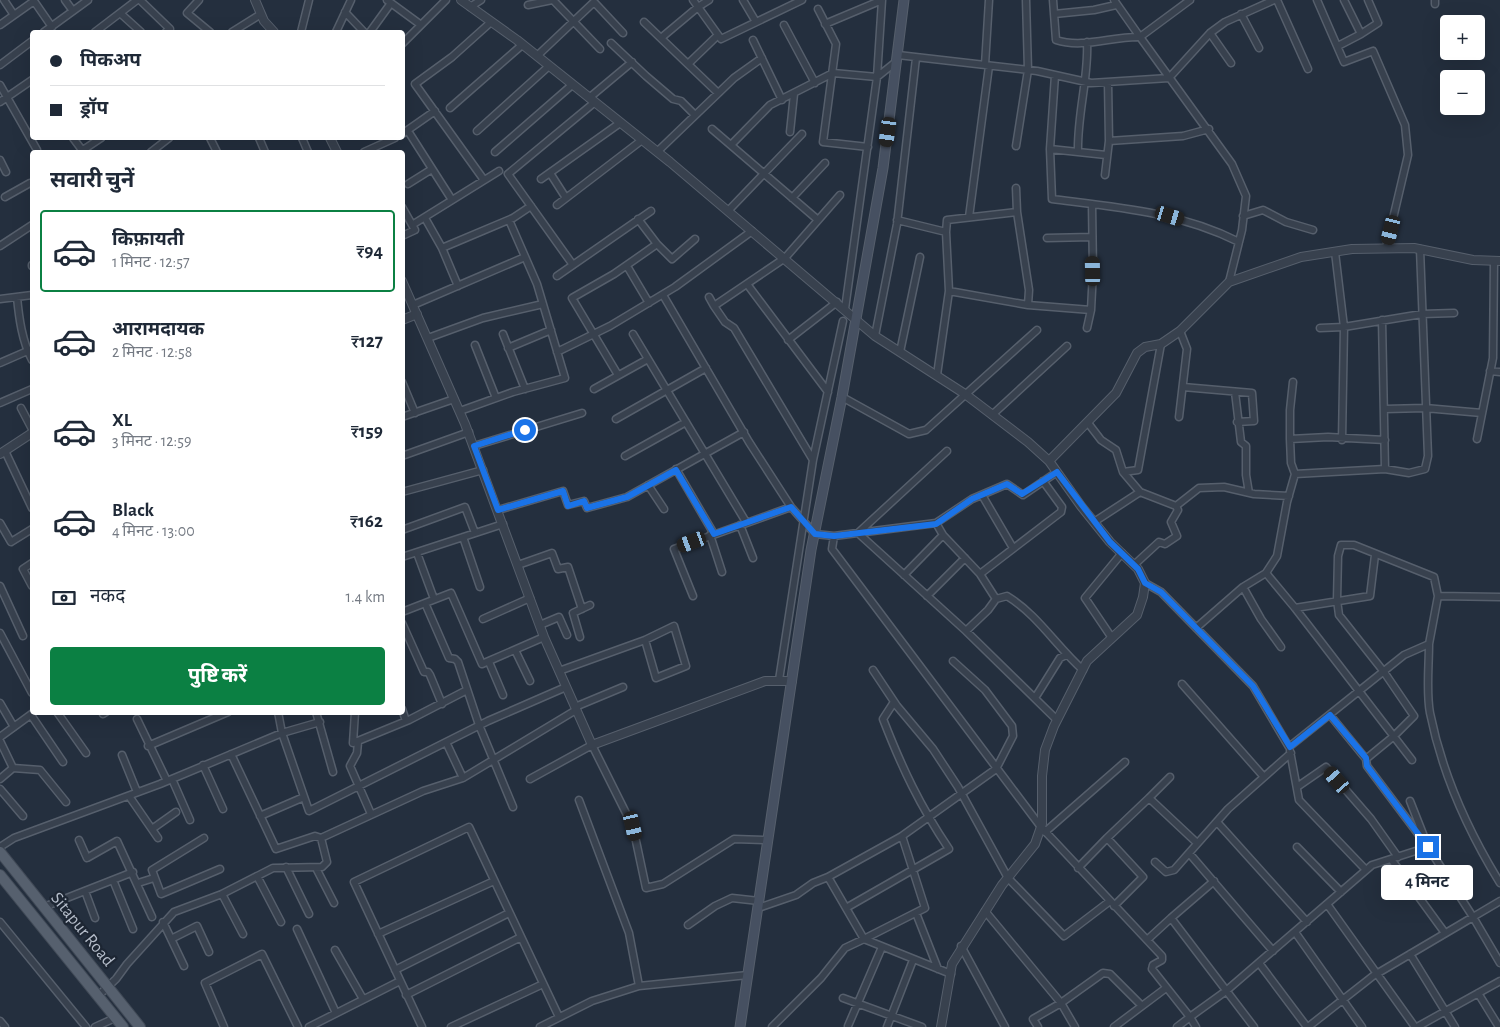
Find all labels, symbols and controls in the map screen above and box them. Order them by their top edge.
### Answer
map controls [1440,15,1485,115]
button: + [1440,15,1485,60]
text: पिकअप [80,51,141,70]
button: − [1440,70,1485,115]
text: ड्रॉप [80,99,108,118]
car [878,116,897,148]
text: सवारी चुनें [50,169,134,191]
car [1153,204,1186,228]
car [1380,214,1401,246]
icon: car [52,229,97,274]
text: किफ़ायती [112,230,184,249]
text: ₹94 [356,242,383,261]
text: 1 मिनट · 12:57 [112,254,190,270]
car [1085,256,1100,286]
icon: car [52,319,97,364]
text: आरामदायक [112,320,204,339]
text: ₹127 [351,332,383,351]
text: 2 मिनट · 12:58 [112,344,192,360]
icon: car [52,409,97,454]
text: XL [112,411,132,430]
route start [514,419,536,441]
text: ₹159 [351,422,383,441]
text: 3 मिनट · 12:59 [112,433,192,449]
icon: car [52,499,97,544]
text: Black [112,501,154,520]
text: ₹162 [350,512,383,531]
text: 4 मिनट · 13:00 [112,523,195,539]
car [675,530,708,554]
icon: cash [50,584,78,612]
text: नकद [90,587,125,606]
text: 1.4 km [345,589,385,605]
button: पुष्टि करें [50,647,385,705]
car [1321,764,1352,796]
car [622,810,643,842]
route end [1417,836,1439,858]
callout: 4 मिनट [1382,864,1474,900]
text: 4 मिनट [1405,874,1449,890]
street label: Sitapur Road [47,889,117,970]

